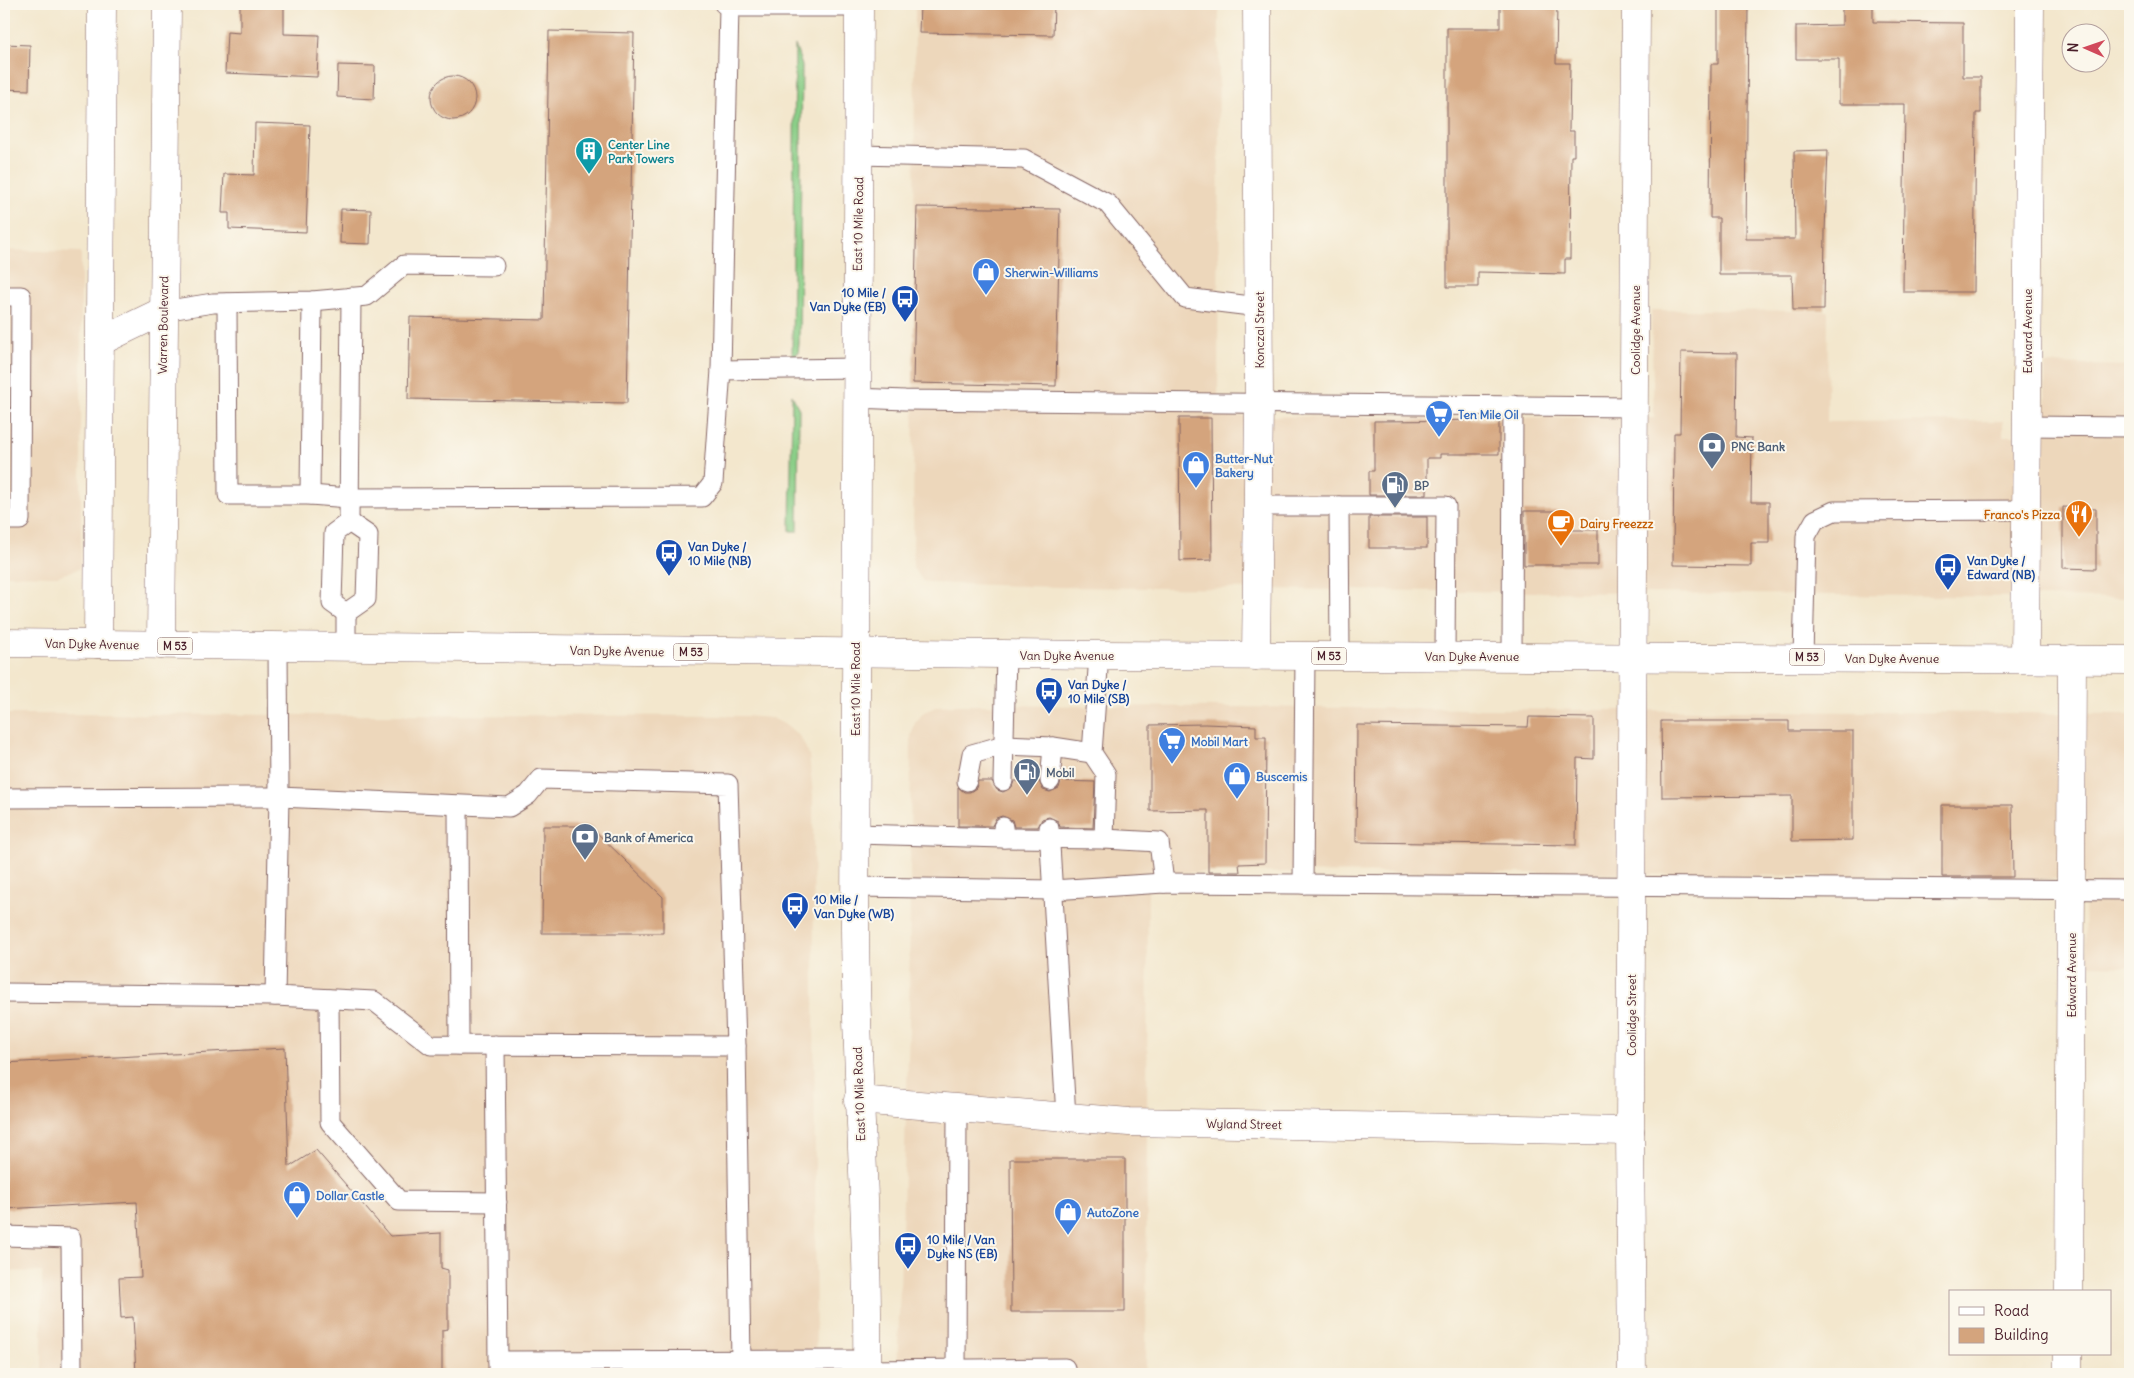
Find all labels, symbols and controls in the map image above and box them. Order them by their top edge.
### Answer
north arrow [2062,22,2112,72]
text: N [2064,42,2082,53]
building icon: Center Line Park Towers [574,136,604,175]
place label: Center Line Park Towers [608,137,675,166]
street label: East 10 Mile Road [850,177,866,271]
shop icon: Sherwin-Williams [971,257,1001,296]
place label: Sherwin-Williams [1005,265,1099,280]
street label: Warren Boulevard [155,276,171,374]
bus stop icon: 10 Mile / Van Dyke (EB) [890,284,920,323]
place label: 10 Mile / Van Dyke (EB) [810,285,886,315]
street label: Coolidge Avenue [1628,285,1643,375]
street label: Edward Avenue [2020,288,2035,374]
street label: Konczal Street [1252,291,1267,369]
supermarket icon: Ten Mile Oil [1424,399,1454,438]
place label: Ten Mile Oil [1458,407,1519,422]
bank icon: PNC Bank [1697,431,1727,470]
place label: PNC Bank [1731,439,1785,454]
shop icon: Butter-Nut Bakery [1181,450,1211,489]
place label: Butter-Nut Bakery [1215,451,1274,481]
fuel station icon: BP [1380,470,1410,509]
place label: BP [1414,478,1430,493]
restaurant icon: Franco's Pizza [2064,499,2094,538]
place label: Franco's Pizza [1984,507,2060,522]
cafe icon: Dairy Freezzz [1546,508,1576,547]
place label: Dairy Freezzz [1580,516,1654,532]
bus stop icon: Van Dyke / 10 Mile (NB) [654,538,684,577]
place label: Van Dyke / 10 Mile (NB) [688,539,751,569]
bus stop icon: Van Dyke / Edward (NB) [1933,552,1963,591]
place label: Van Dyke / Edward (NB) [1967,553,2035,583]
street label: Van Dyke Avenue [45,636,139,652]
road number: M 53 [158,637,192,654]
street label: East 10 Mile Road [848,642,863,736]
street label: Van Dyke Avenue [570,643,664,659]
road number: M 53 [674,644,708,660]
street label: Van Dyke Avenue [1020,648,1114,663]
road number: M 53 [1312,648,1346,664]
street label: Van Dyke Avenue [1425,649,1519,664]
road number: M 53 [1790,649,1824,666]
street label: Van Dyke Avenue [1845,651,1939,666]
bus stop icon: Van Dyke / 10 Mile (SB) [1034,676,1064,715]
place label: Van Dyke / 10 Mile (SB) [1068,677,1130,707]
supermarket icon: Mobil Mart [1157,726,1187,765]
place label: Mobil Mart [1191,734,1249,749]
fuel station icon: Mobil [1012,757,1042,796]
shop icon: Buscemis [1222,761,1252,800]
place label: Mobil [1046,765,1075,780]
place label: Buscemis [1256,769,1308,784]
bank icon: Bank of America [570,822,600,861]
place label: Bank of America [604,830,693,845]
bus stop icon: 10 Mile / Van Dyke (WB) [780,891,810,930]
place label: 10 Mile / Van Dyke (WB) [814,892,895,922]
street label: Edward Avenue [2064,932,2079,1018]
street label: Coolidge Street [1624,974,1639,1056]
street label: East 10 Mile Road [850,1047,868,1141]
street label: Wyland Street [1206,1116,1282,1132]
shop icon: Dollar Castle [282,1180,312,1219]
place label: Dollar Castle [316,1188,385,1203]
shop icon: AutoZone [1053,1197,1083,1236]
place label: AutoZone [1087,1205,1140,1220]
bus stop icon: 10 Mile / Van Dyke NS (EB) [893,1231,923,1270]
place label: 10 Mile / Van Dyke NS (EB) [927,1232,998,1262]
legend [1949,1290,2112,1356]
text: Road [1994,1301,2029,1320]
text: Building [1994,1325,2049,1344]

